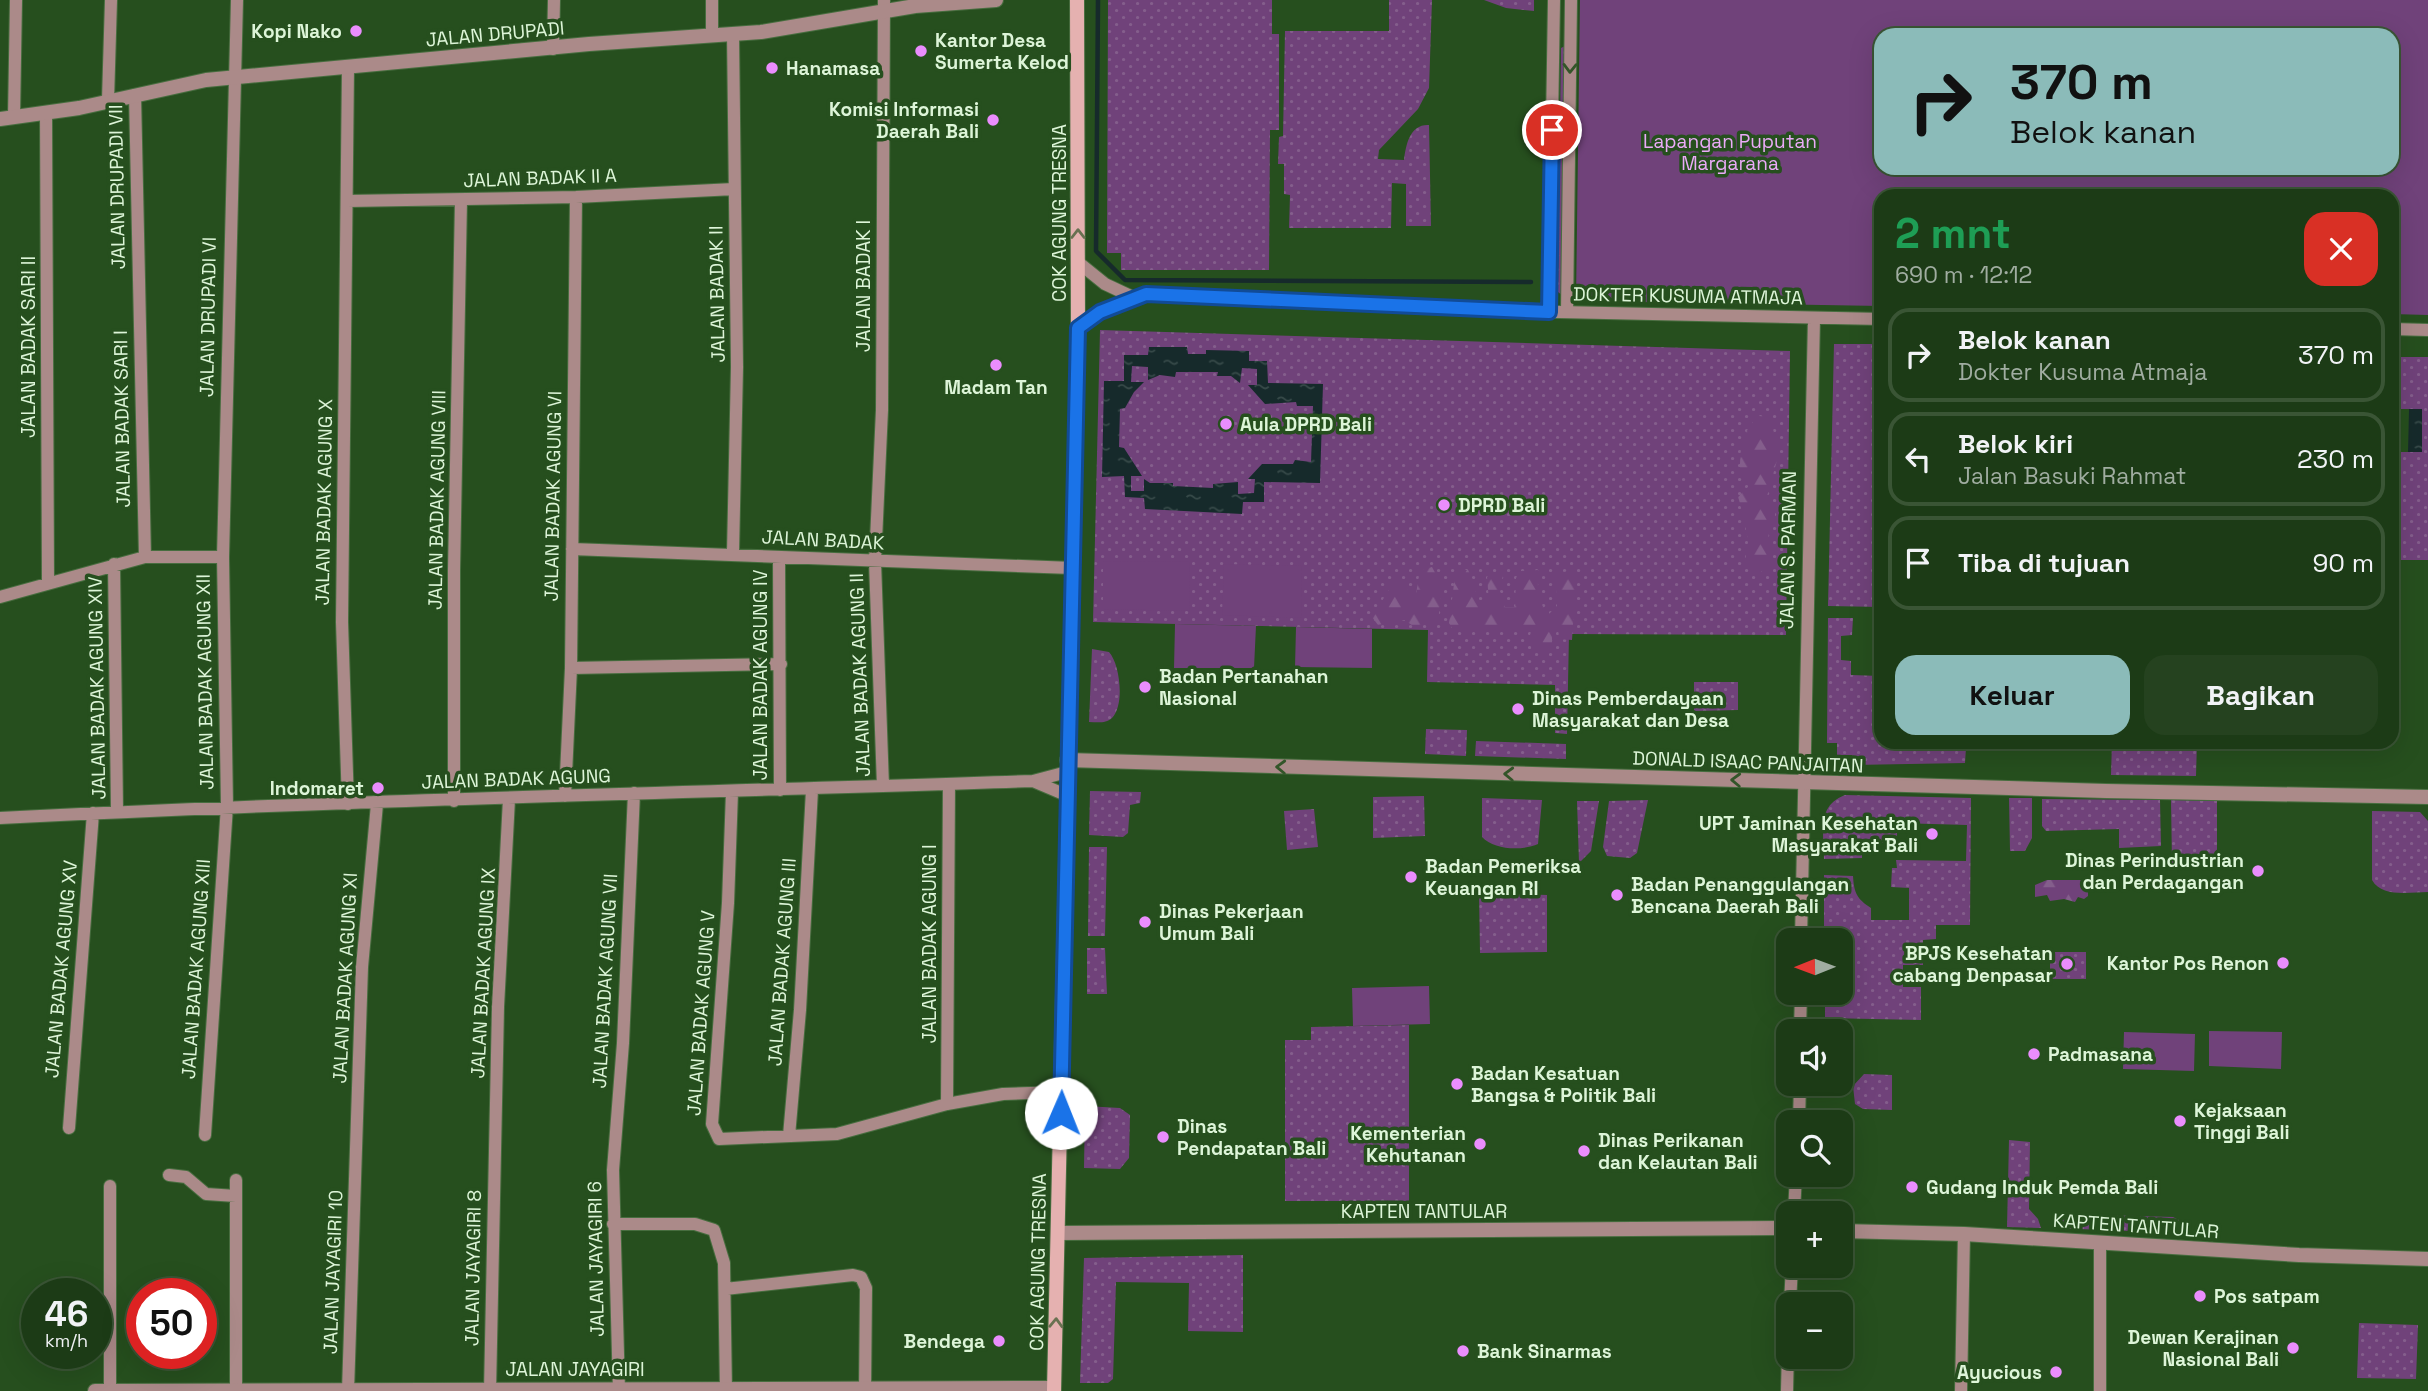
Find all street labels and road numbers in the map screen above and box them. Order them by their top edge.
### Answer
street label: JALAN DRUPADI [425,15,565,53]
street label: JALAN DRUPADI VII [103,104,131,270]
street label: COK AGUNG TRESNA [1047,124,1072,302]
street label: JALAN BADAK II A [463,163,617,193]
street label: JALAN BADAK I [851,220,876,352]
street label: JALAN BADAK II [703,225,731,363]
street label: JALAN DRUPADI VI [194,237,222,397]
street label: JALAN BADAK SARI II [16,256,41,438]
street label: DOKTER KUSUMA ATMAJA [1573,281,1803,311]
street label: JALAN BADAK SARI I [108,330,136,508]
street label: JALAN BADAK AGUNG VIII [423,390,451,610]
street label: JALAN BADAK AGUNG VI [539,390,567,602]
street label: JALAN BADAK AGUNG X [310,398,338,606]
street label: JALAN S. PARMAN [1774,471,1802,629]
street label: JALAN BADAK [761,524,885,556]
street label: JALAN BADAK AGUNG IV [748,569,773,780]
street label: JALAN BADAK AGUNG II [844,573,876,777]
street label: JALAN BADAK AGUNG XII [191,574,219,790]
street label: JALAN BADAK AGUNG XIV [83,576,111,800]
street label: DONALD ISAAC PANJAITAN [1632,745,1864,779]
street label: JALAN BADAK AGUNG [421,763,611,795]
street label: JALAN BADAK AGUNG I [917,844,942,1044]
street label: JALAN BADAK AGUNG III [762,857,802,1067]
street label: JALAN BADAK AGUNG XIII [176,858,216,1080]
street label: JALAN BADAK AGUNG XV [39,859,83,1079]
street label: JALAN BADAK AGUNG IX [465,867,501,1079]
street label: JALAN BADAK AGUNG XI [327,872,363,1084]
street label: JALAN BADAK AGUNG VII [587,873,623,1089]
street label: JALAN BADAK AGUNG V [681,909,721,1117]
street label: COK AGUNG TRESNA [1024,1173,1052,1351]
street label: JALAN JAYAGIRI 6 [582,1181,610,1337]
street label: JALAN JAYAGIRI 10 [318,1189,348,1355]
street label: JALAN JAYAGIRI 8 [459,1190,487,1346]
street label: KAPTEN TANTULAR [1341,1199,1507,1224]
street label: KAPTEN TANTULAR [2052,1208,2220,1244]
street label: JALAN JAYAGIRI [505,1357,645,1382]

